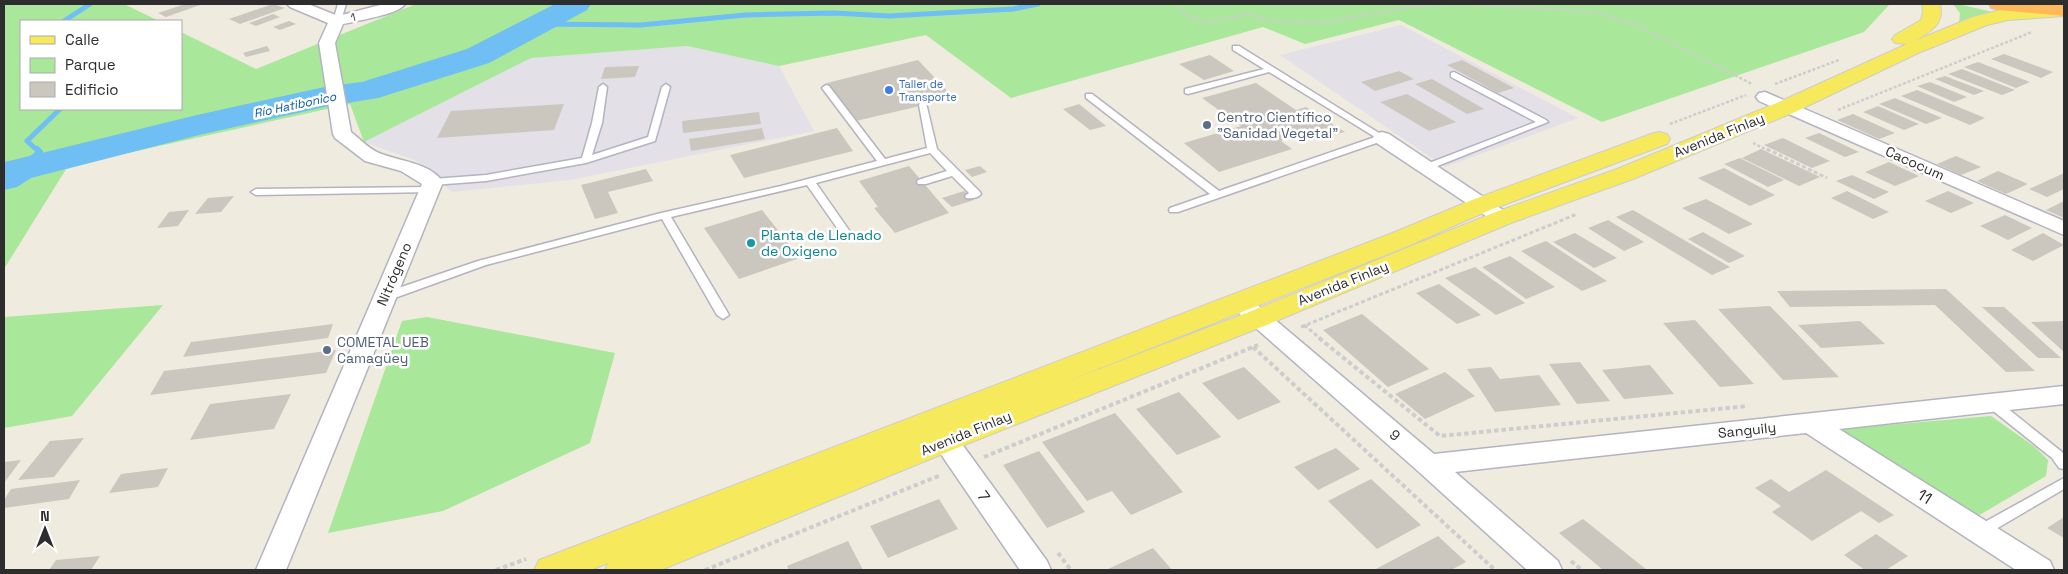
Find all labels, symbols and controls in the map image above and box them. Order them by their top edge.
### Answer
street label: 1 [349,10,357,24]
legend [20,20,182,110]
text: Calle [65,30,100,49]
text: Parque [65,55,116,74]
place label: Taller de Transporte [899,77,957,104]
text: Edificio [65,80,119,99]
marker: Taller de Transporte [883,84,895,96]
water label: Río Hatibonico [252,88,338,122]
place label: Centro Científico "Sanidad Vegetal" [1217,108,1338,142]
street label: Avenida Finlay [1671,109,1767,161]
marker: Centro Científico "Sanidad Vegetal" [1201,119,1213,131]
street label: Cacocum [1883,142,1947,184]
place label: Planta de Llenado de Oxigeno [761,226,882,260]
marker: Planta de Llenado de Oxigeno [745,237,757,249]
street label: Nitrógeno [373,239,415,309]
street label: Avenida Finlay [1295,257,1391,309]
place label: COMETAL UEB Camagüey [337,333,429,367]
marker: COMETAL UEB Camagüey [321,344,333,356]
street label: Avenida Finlay [918,407,1014,459]
street label: Sanguily [1717,418,1777,442]
street label: 9 [1386,425,1404,445]
street label: 11 [1913,484,1936,509]
street label: 7 [972,487,995,506]
north arrow [20,504,70,554]
text: N [40,507,50,525]

